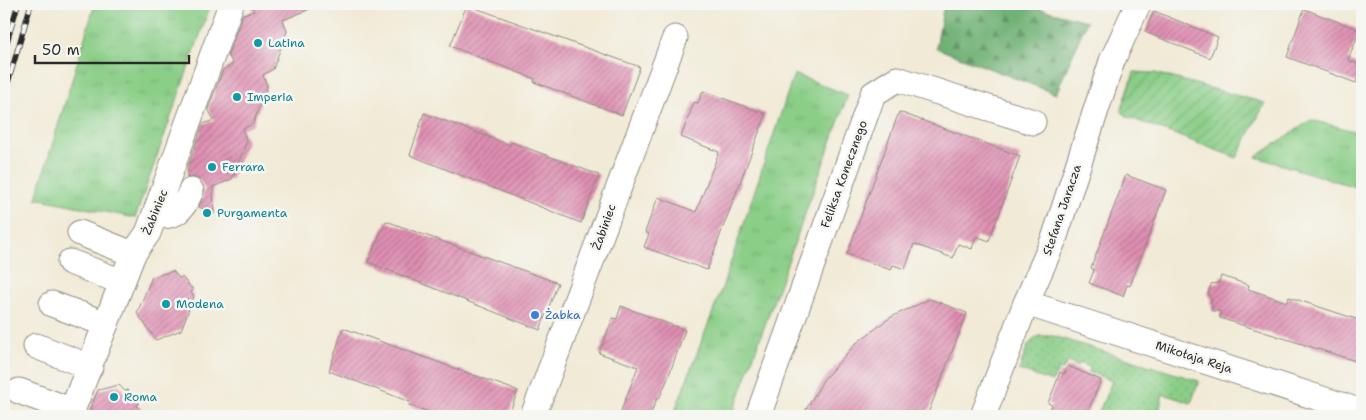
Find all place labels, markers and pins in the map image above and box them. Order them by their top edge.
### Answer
place label: Latina [268,35,305,51]
marker: Latina [252,37,264,49]
place label: Imperia [247,89,293,105]
marker: Imperia [231,91,243,103]
place label: Ferrara [222,159,265,175]
marker: Ferrara [206,161,218,173]
place label: Purgamenta [217,205,288,221]
marker: Purgamenta [201,207,213,219]
place label: Modena [176,296,224,312]
marker: Modena [160,298,172,310]
place label: Żabka [545,307,581,323]
marker: Żabka [529,309,541,321]
place label: Roma [124,389,157,405]
marker: Roma [108,391,120,403]

